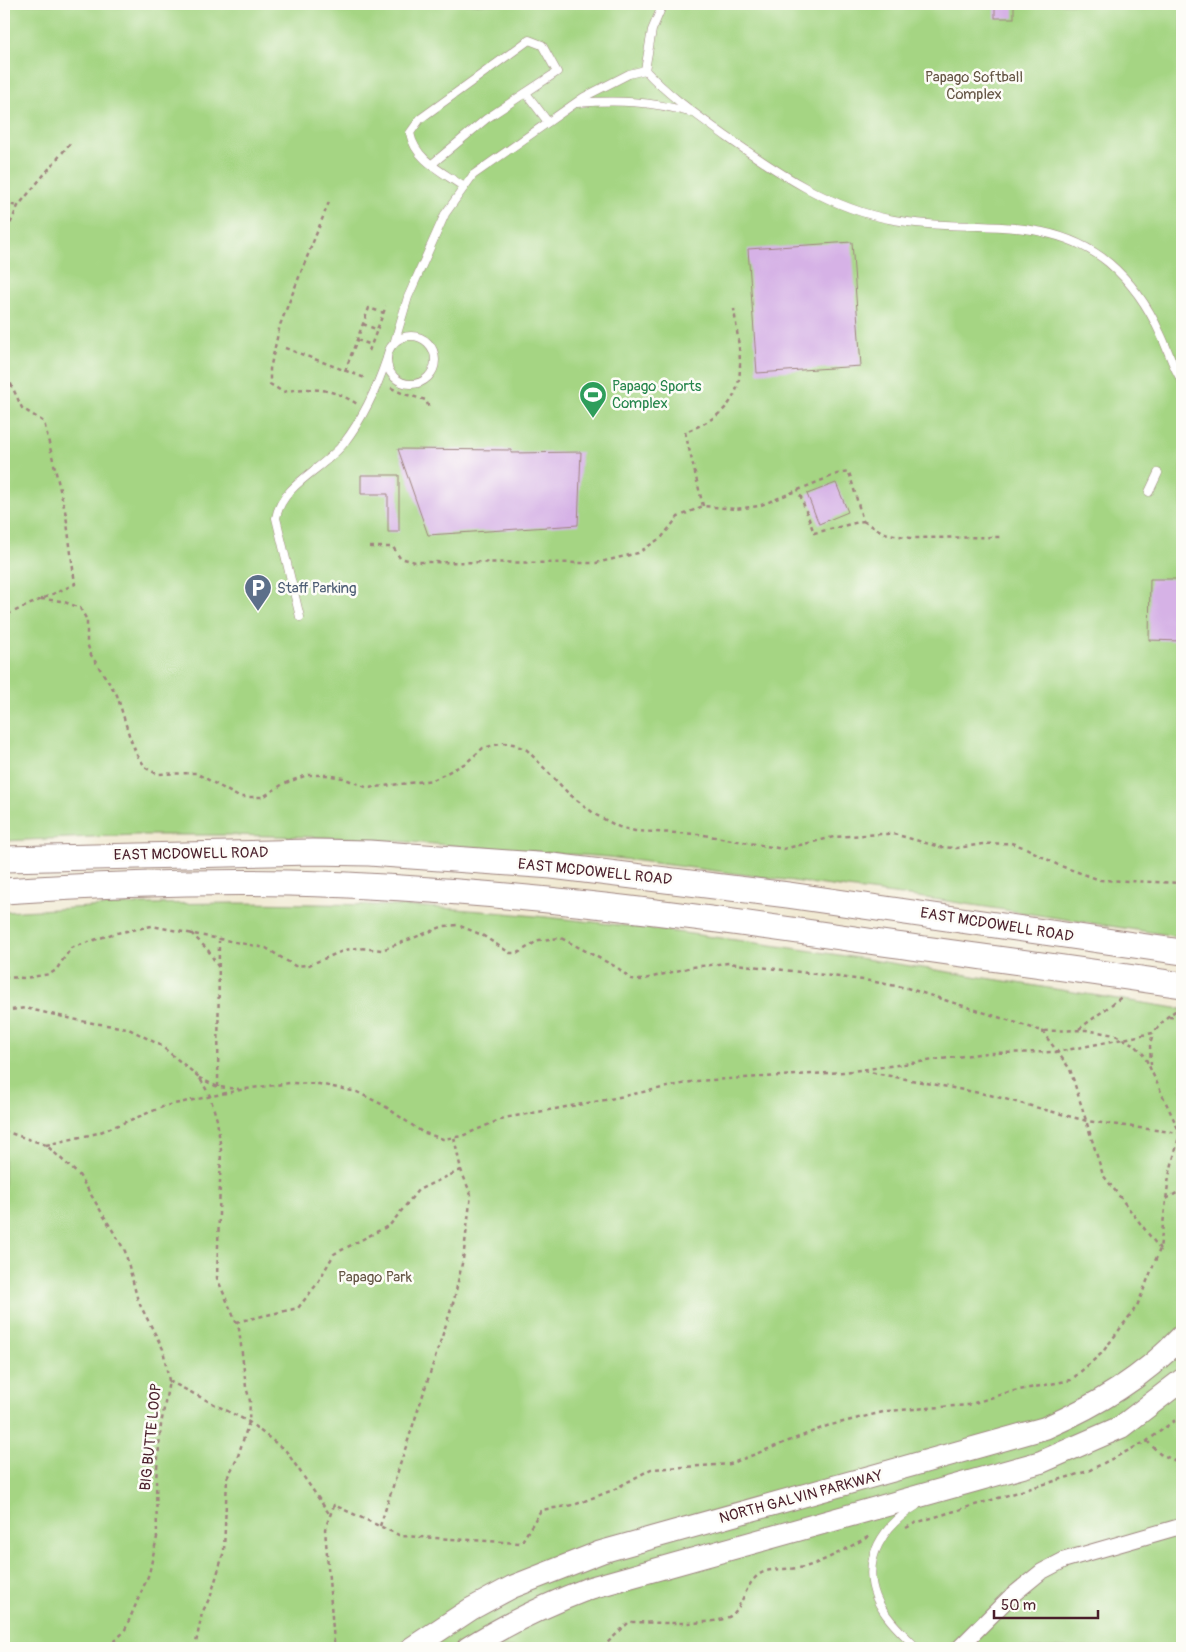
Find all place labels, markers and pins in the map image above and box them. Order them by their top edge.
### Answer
place label: Papago Sports Complex [612,377,702,413]
sports icon: Papago Sports Complex [578,380,608,419]
parking icon: Staff Parking [243,573,273,612]
place label: Staff Parking [277,579,357,598]

